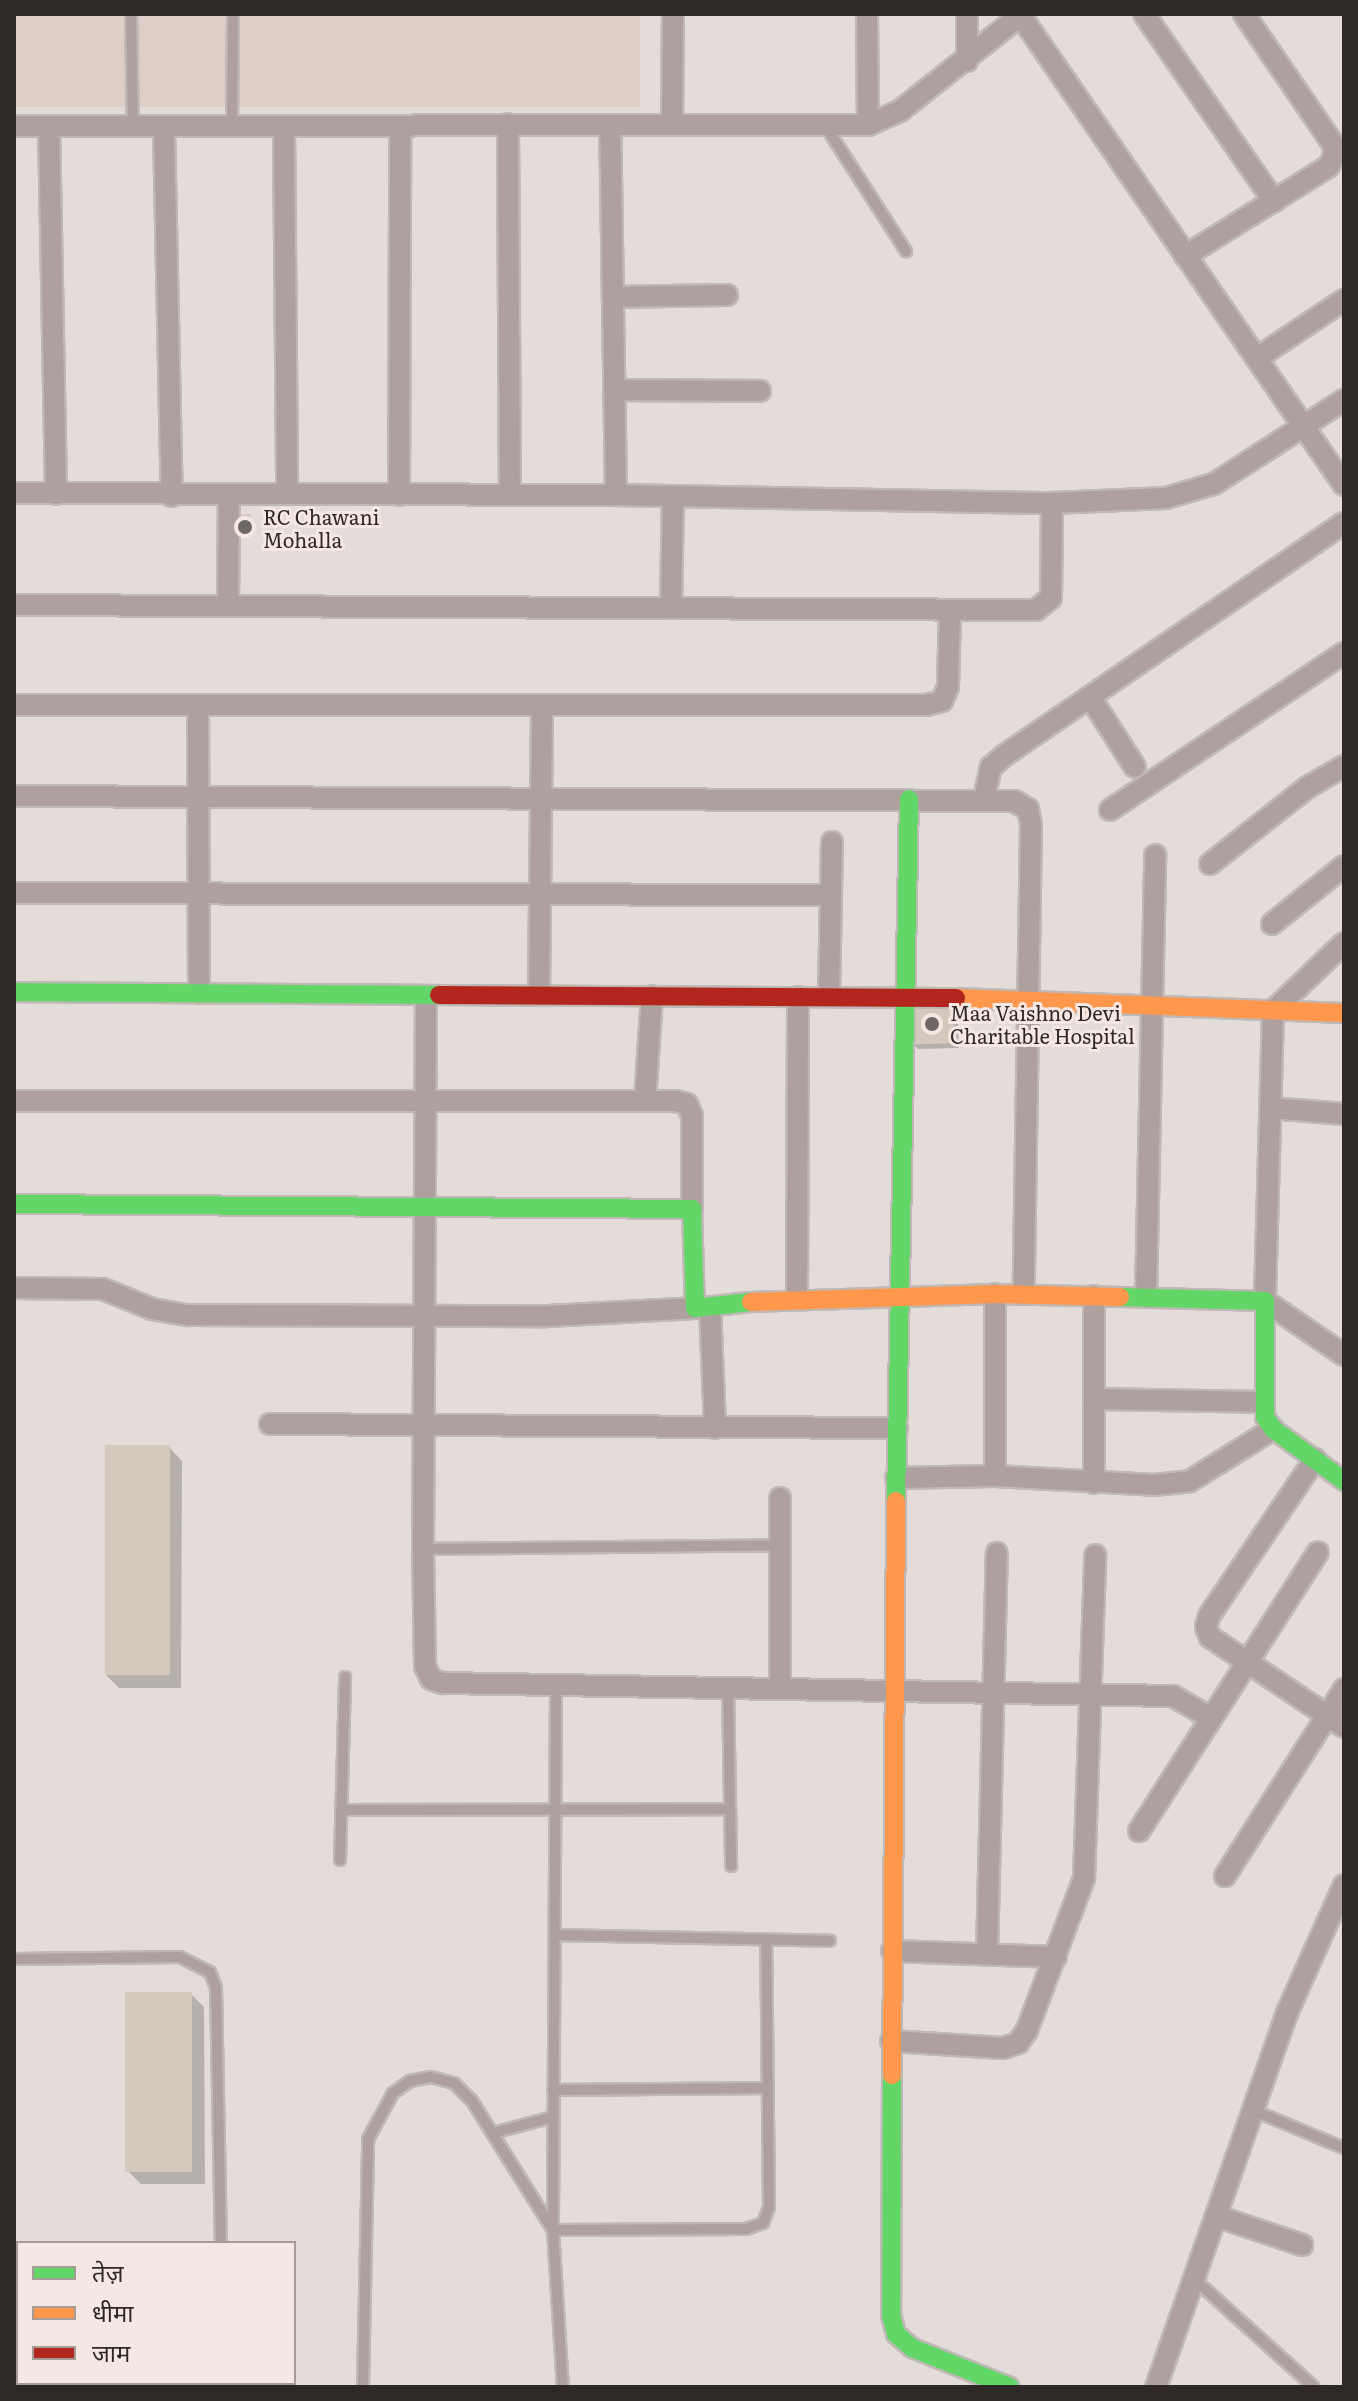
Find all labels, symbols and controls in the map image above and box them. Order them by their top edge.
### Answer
place label: RC Chawani Mohalla [263,504,379,551]
marker: RC Chawani Mohalla [234,516,256,538]
place label: Maa Vaishno Devi Charitable Hospital [950,1000,1135,1047]
marker: Maa Vaishno Devi Charitable Hospital [921,1013,943,1035]
legend [16,2241,296,2385]
text: तेज़ [92,2254,124,2289]
text: धीमा [92,2294,134,2329]
text: जाम [92,2334,130,2369]

